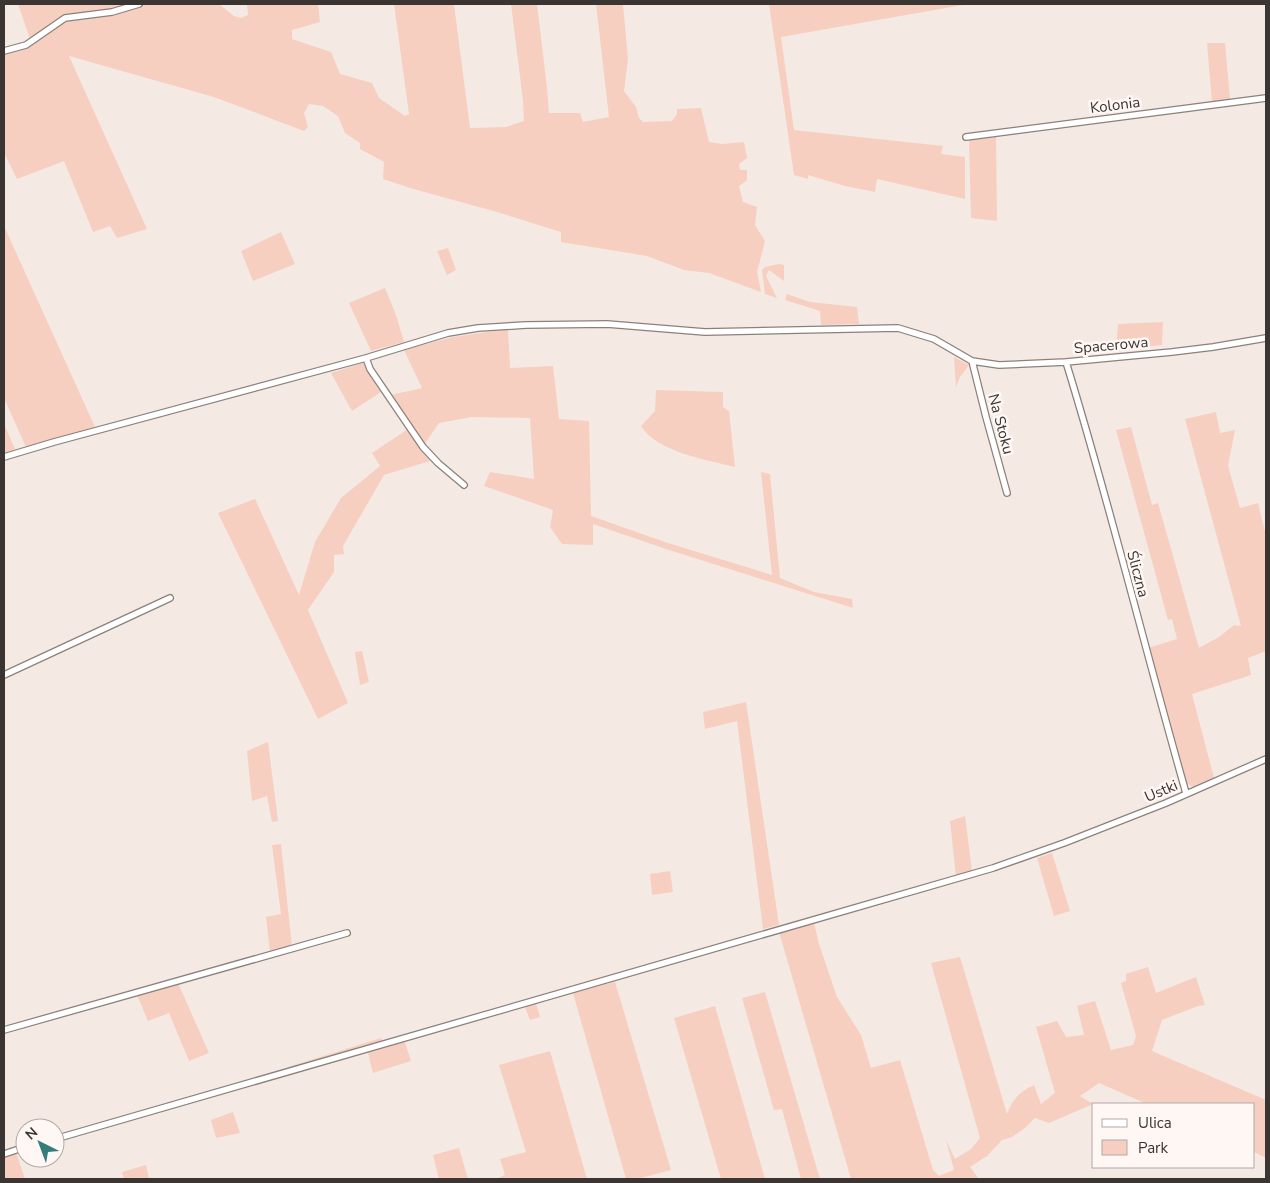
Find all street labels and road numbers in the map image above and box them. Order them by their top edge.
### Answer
street label: Kolonia [1089,92,1141,118]
street label: Spacerowa [1073,332,1149,358]
street label: Na Stoku [983,392,1019,456]
street label: Śliczna [1122,548,1155,600]
street label: Ustki [1141,775,1181,807]

